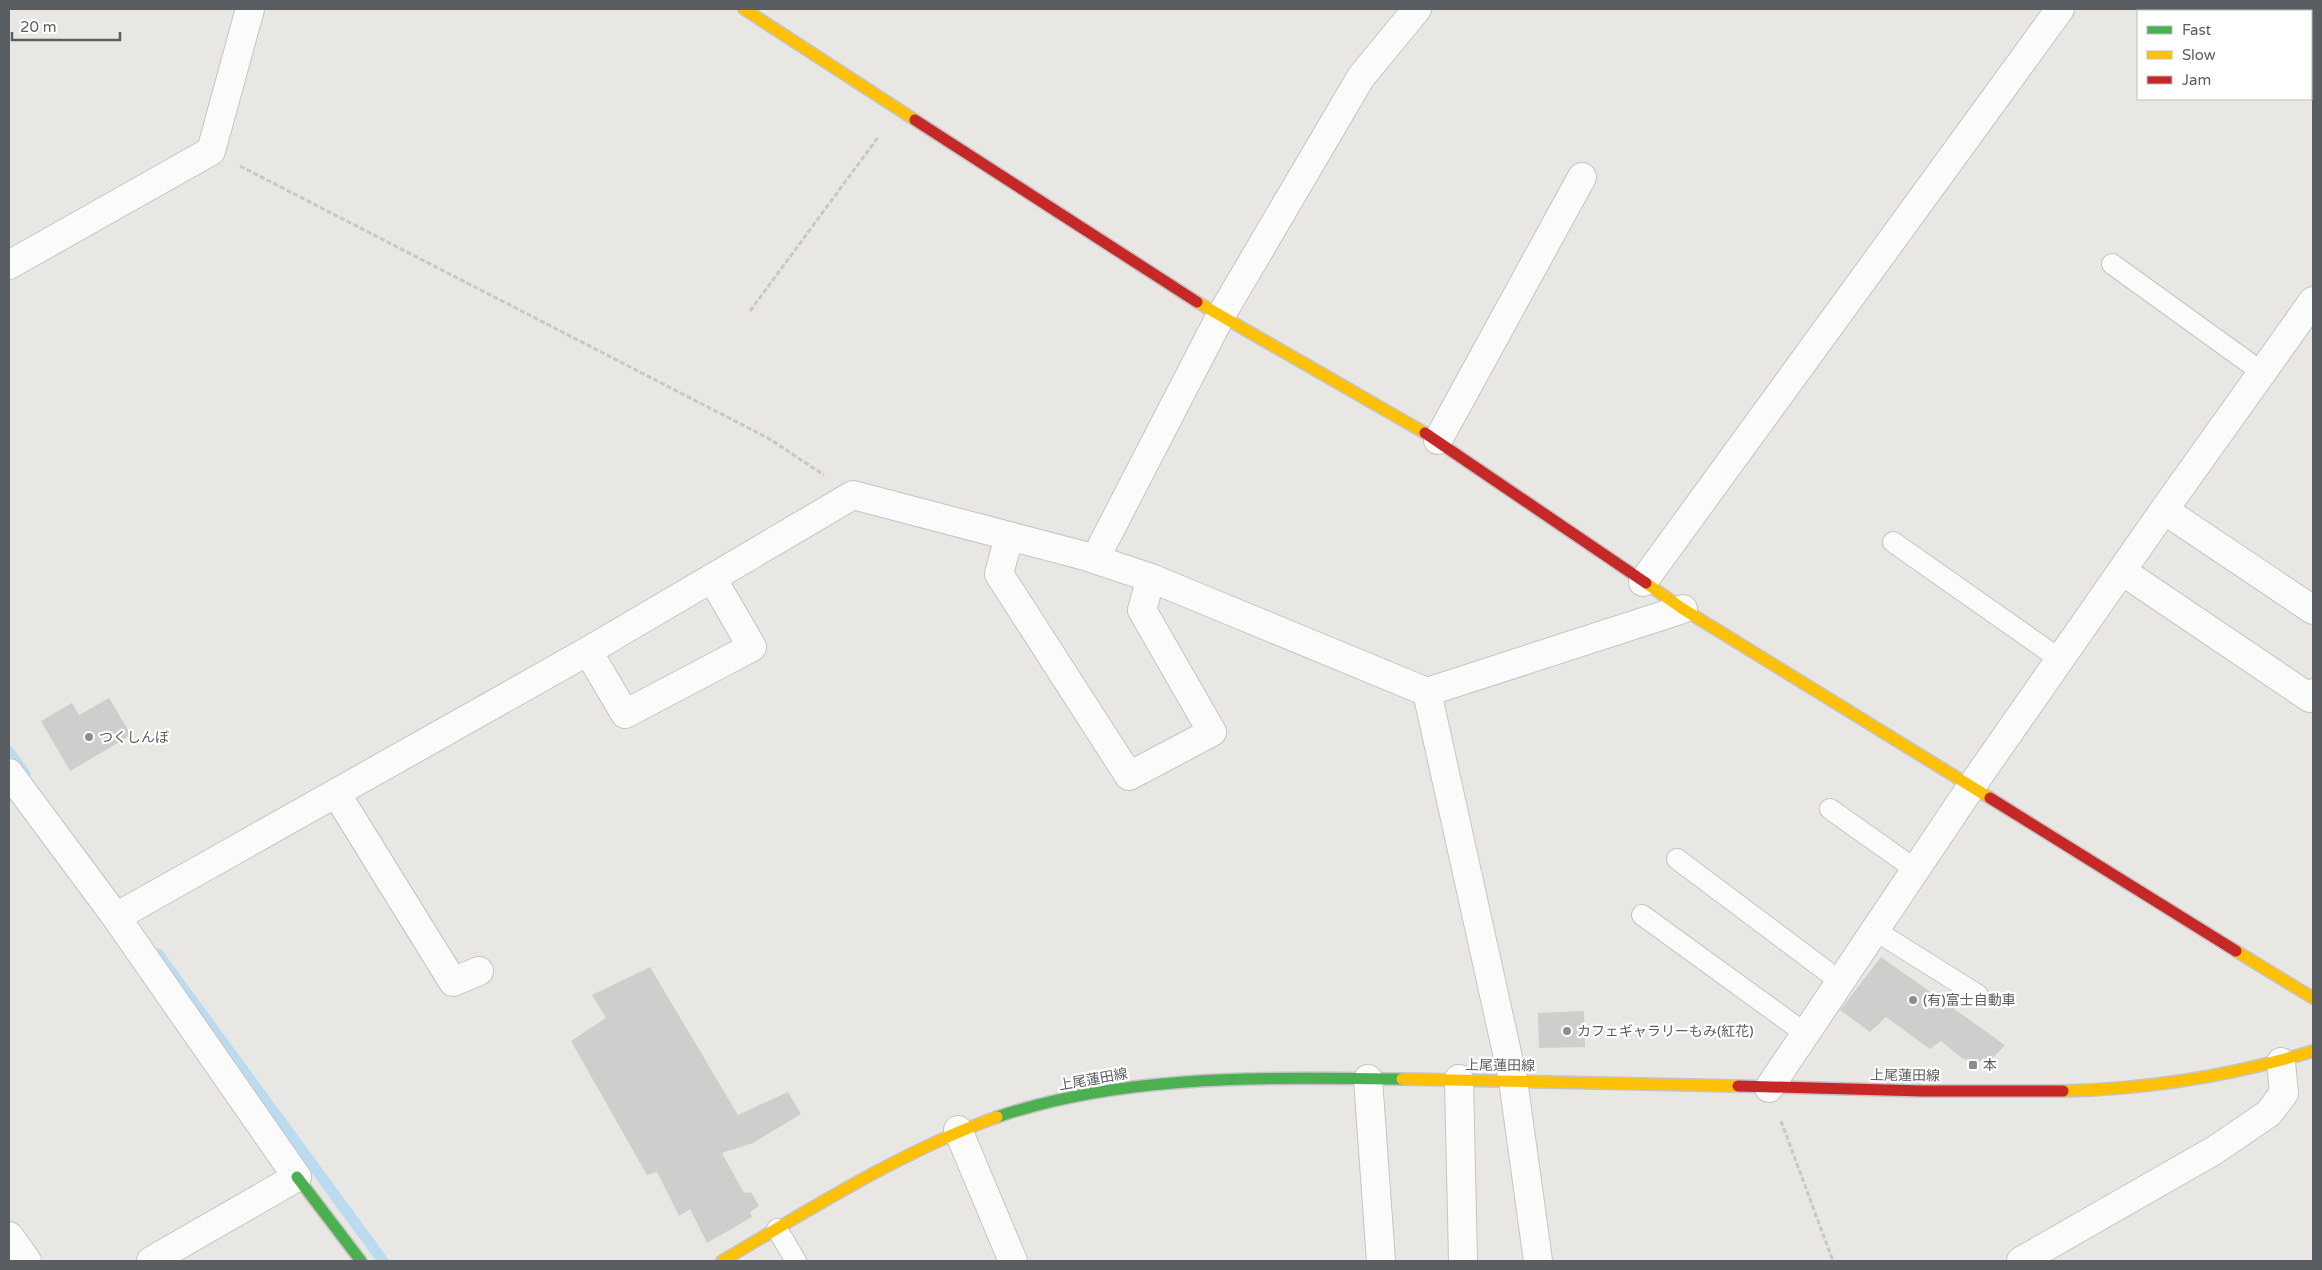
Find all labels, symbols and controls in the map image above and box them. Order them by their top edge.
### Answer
scale bar [12,10,120,42]
legend [2137,10,2312,100]
text: 20 m [20,18,57,36]
text: Fast [2182,21,2212,39]
text: Slow [2182,46,2216,64]
text: Jam [2182,71,2211,89]
place label: つくしんぼ [99,729,169,746]
marker: つくしんぼ [83,731,95,743]
place label: (有)富士自動車 [1923,992,2016,1009]
marker: (有)富士自動車 [1907,994,1919,1006]
place label: カフェギャラリーもみ(紅花) [1577,1023,1754,1040]
marker: カフェギャラリーもみ(紅花) [1561,1025,1573,1037]
street label: 上尾蓮田線 [1465,1056,1535,1075]
place label: 本 [1983,1057,1997,1074]
marker: 本 [1967,1059,1979,1071]
street label: 上尾蓮田線 [1057,1065,1129,1094]
street label: 上尾蓮田線 [1870,1066,1940,1085]

